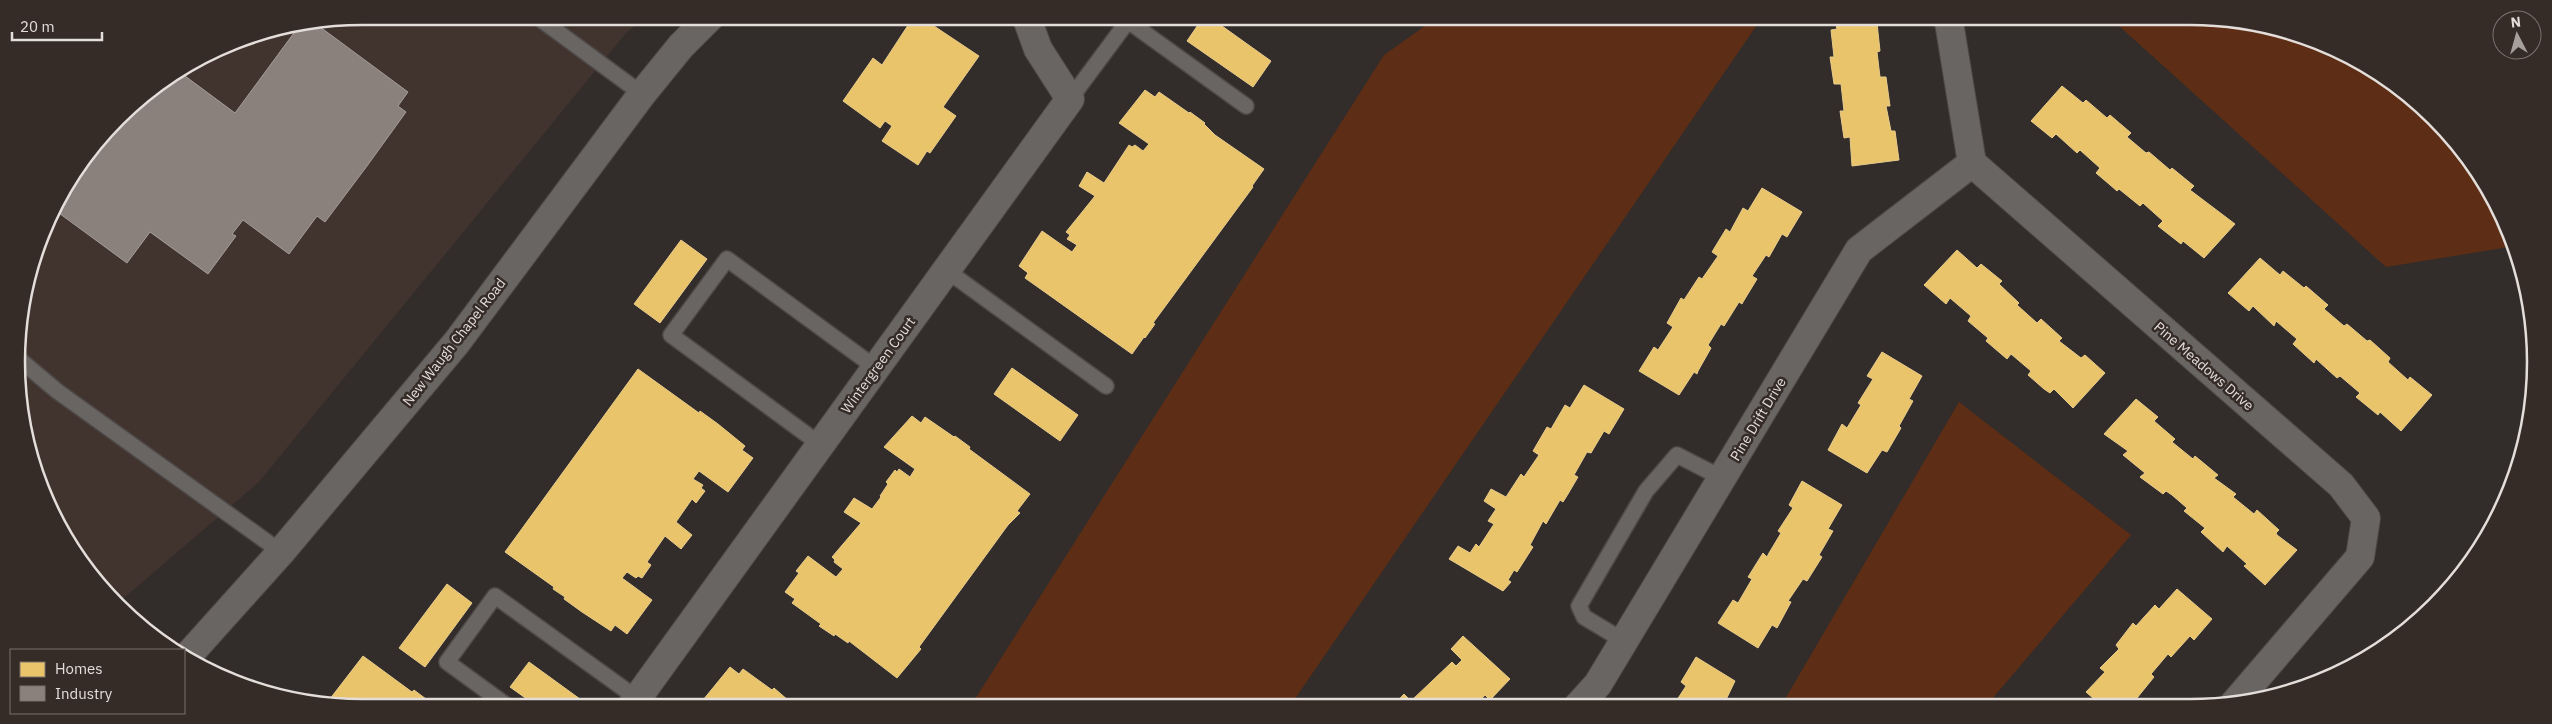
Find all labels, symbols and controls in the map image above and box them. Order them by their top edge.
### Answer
scale bar [12,10,102,42]
north arrow [2492,10,2542,60]
text: N [2510,13,2522,32]
text: 20 m [20,17,55,36]
street label: New Waugh Chapel Road [399,275,509,409]
street label: Wintergreen Court [837,313,919,417]
street label: Pine Meadows Drive [2150,318,2258,415]
street label: Pine Drift Drive [1726,374,1790,464]
legend [10,649,185,714]
text: Homes [55,659,103,678]
text: Industry [55,684,113,703]

